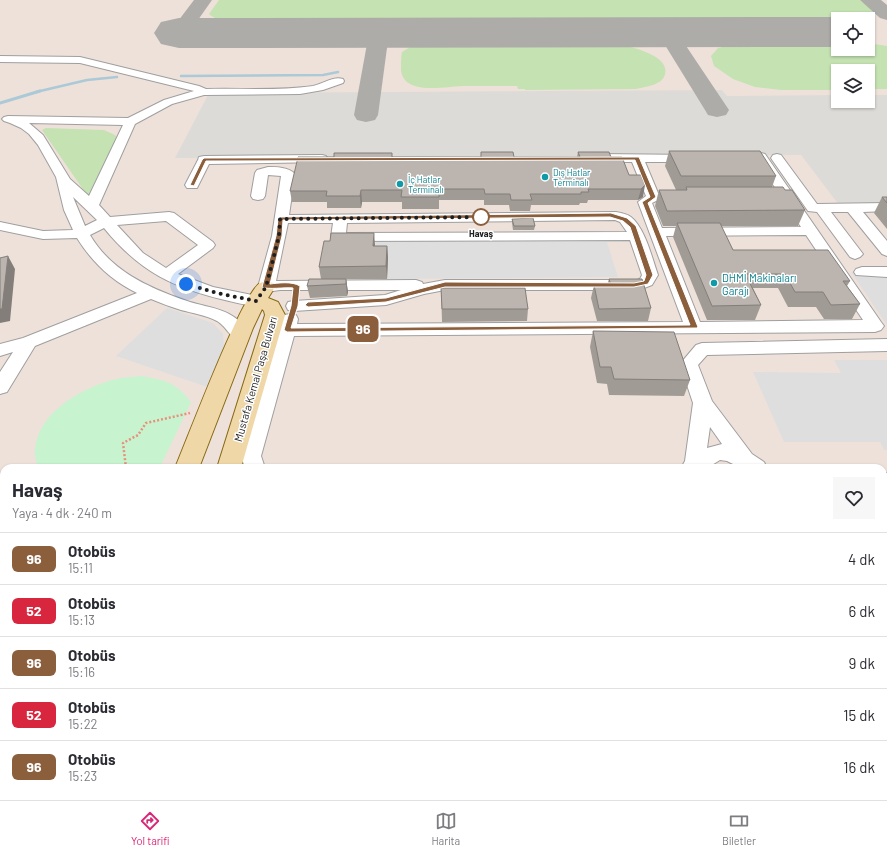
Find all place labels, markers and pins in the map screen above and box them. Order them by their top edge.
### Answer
place label: Dış Hatlar Terminalı [553,167,591,188]
marker: Dış Hatlar Terminalı [540,172,550,182]
place label: İç Hatlar Terminalı [408,174,443,195]
marker: İç Hatlar Terminalı [395,179,405,189]
marker: Havaş [472,208,490,226]
place label: Havaş [469,228,493,239]
place label: DHMİ Makinaları Garajı [722,270,796,297]
marker: DHMİ Makinaları Garajı [709,278,719,288]

